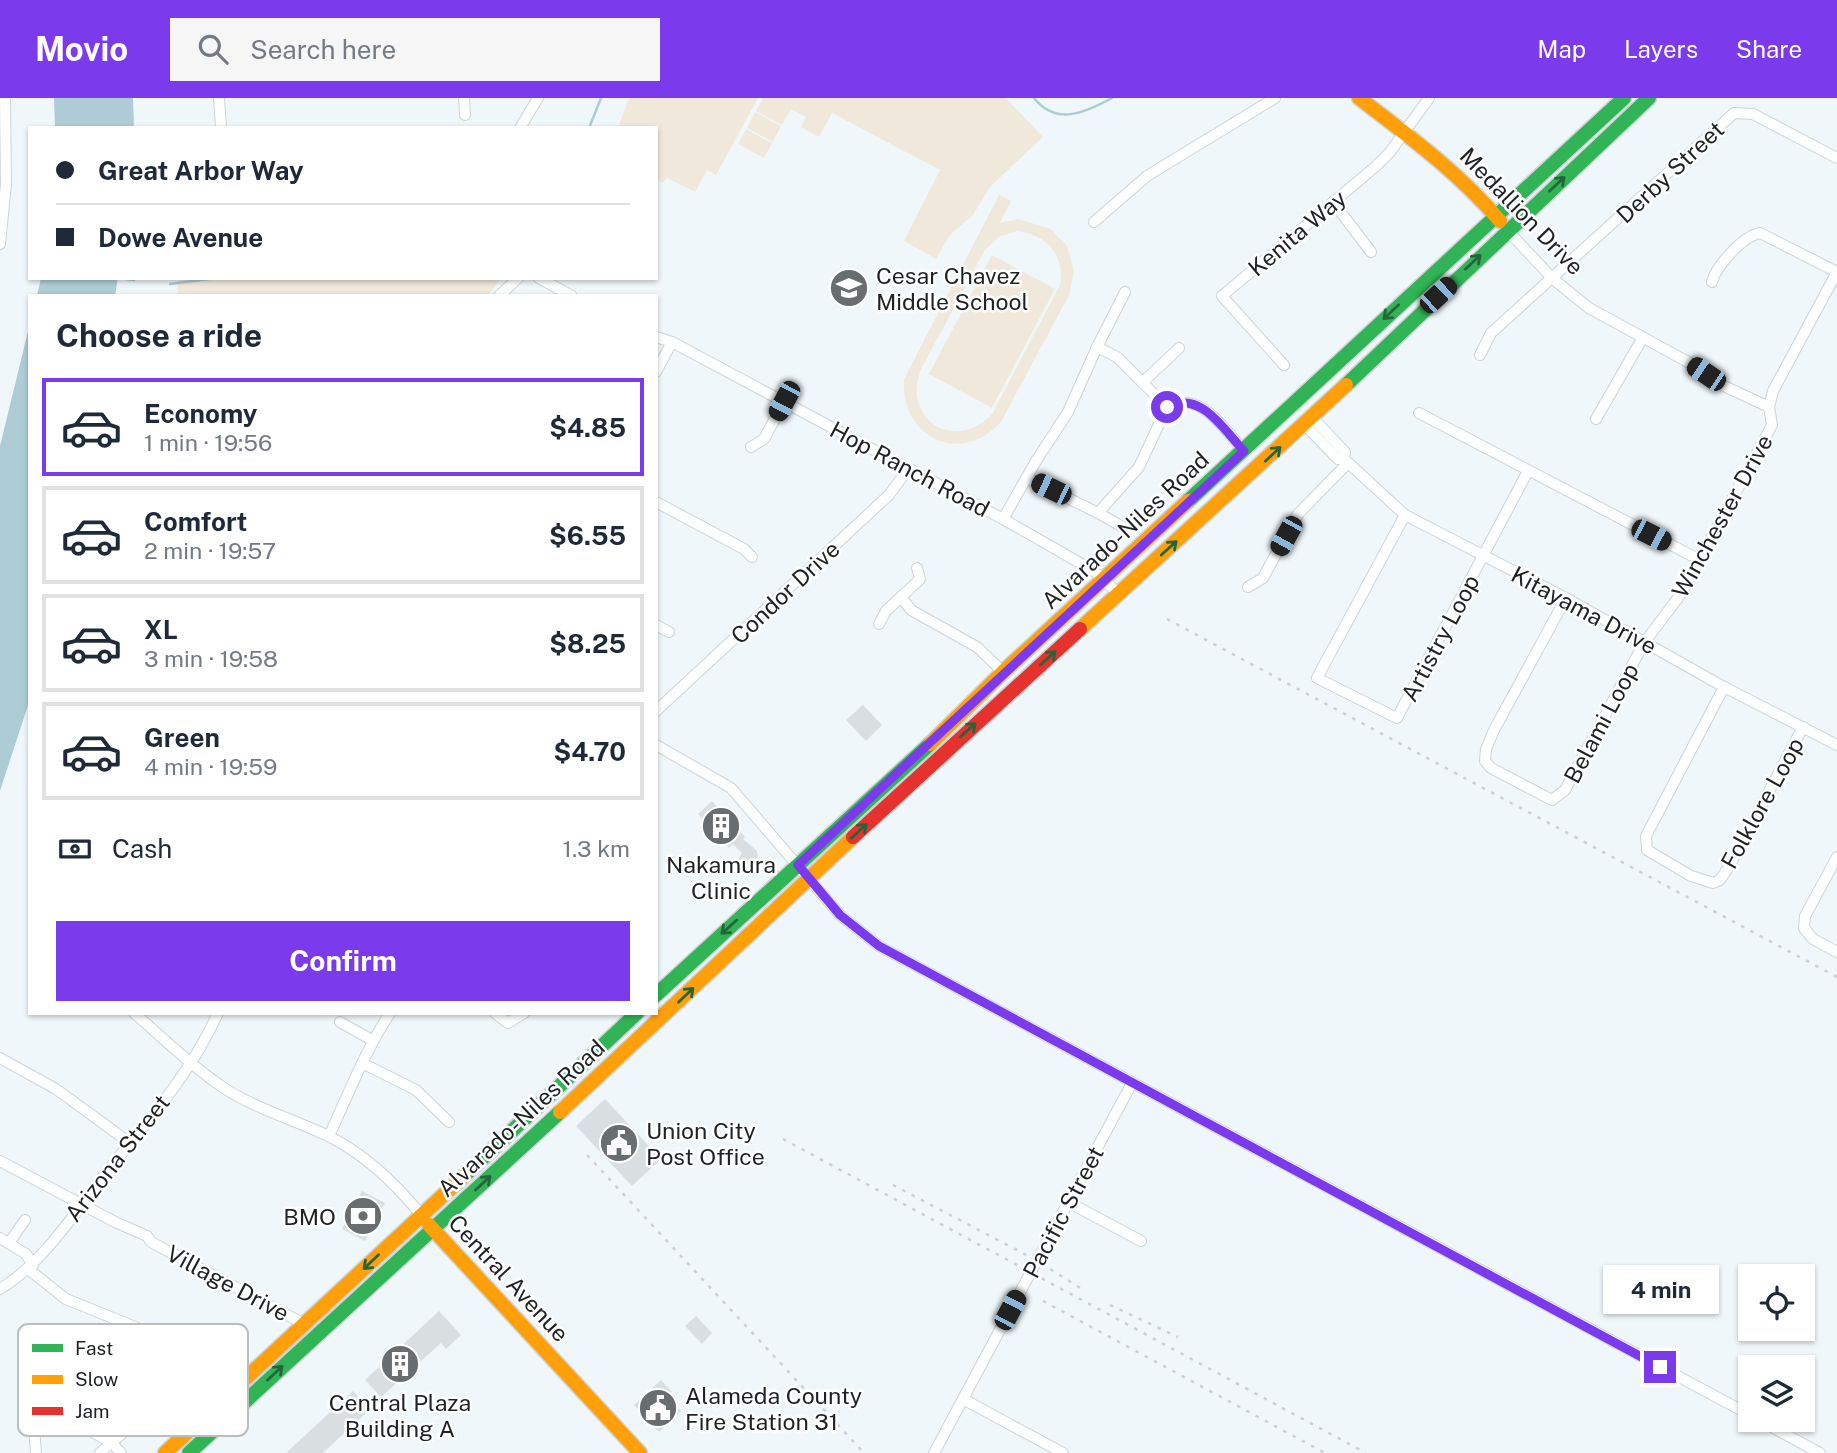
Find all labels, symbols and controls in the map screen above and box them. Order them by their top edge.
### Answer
search box [170,18,660,81]
text: Movio [35,30,128,68]
icon: search [194,30,232,68]
text: Search here [250,34,396,65]
text: Map [1537,35,1586,63]
text: Layers [1624,35,1698,63]
text: Share [1736,35,1802,63]
street label: Derby Street [1611,116,1729,228]
street label: Medallion Drive [1455,142,1589,280]
text: Great Arbor Way [98,155,304,186]
one-way arrow [1548,175,1565,192]
street label: Kenita Way [1243,184,1351,282]
text: Dowe Avenue [98,222,263,253]
one-way arrow [1464,254,1481,271]
place label: Cesar Chavez Middle School [876,262,1029,315]
school or university icon: Cesar Chavez Middle School [828,267,870,309]
car [1416,273,1461,317]
one-way arrow [1382,304,1400,320]
text: Choose a ride [56,317,262,354]
car [1683,354,1730,394]
car [765,378,804,424]
route start [1151,391,1183,423]
icon: car [60,396,123,459]
text: Economy [144,398,257,429]
text: $4.85 [549,412,626,443]
street label: Hop Ranch Road [826,416,994,522]
text: 1 min · 19:56 [144,429,272,456]
street label: Winchester Drive [1666,430,1778,602]
one-way arrow [1264,445,1281,462]
street label: Alvarado-Niles Road [1036,446,1214,614]
car [1028,470,1075,508]
icon: car [60,504,123,567]
text: Comfort [144,506,247,537]
car [1267,513,1306,559]
car [1628,516,1675,554]
text: $6.55 [549,520,626,551]
street label: Condor Drive [725,535,845,649]
text: 2 min · 19:57 [144,537,276,564]
one-way arrow [1160,539,1177,556]
street label: Kitayama Drive [1507,560,1661,660]
street label: Artistry Loop [1395,570,1485,706]
icon: car [60,612,123,675]
text: XL [144,614,178,645]
text: $8.25 [549,628,626,659]
text: 3 min · 19:58 [144,645,278,672]
one-way arrow [1039,650,1057,666]
street label: Belami Loop [1558,658,1644,788]
icon: car [60,720,123,783]
text: Green [144,722,220,753]
one-way arrow [958,722,976,738]
street label: Folklore Loop [1715,733,1809,873]
text: $4.70 [554,736,626,767]
text: 4 min · 19:59 [144,753,277,780]
building icon: Nakamura Clinic [700,805,742,847]
one-way arrow [850,823,868,839]
icon: cash [56,830,94,868]
text: Cash [112,833,172,864]
text: 1.3 km [563,835,630,862]
place label: Nakamura Clinic [666,851,776,904]
one-way arrow [720,919,738,935]
button: Confirm [56,921,630,1001]
one-way arrow [677,986,694,1003]
street label: Alvarado-Niles Road [432,1034,610,1202]
street label: Arizona Street [59,1089,175,1227]
place label: Union City Post Office [646,1117,765,1170]
public building icon: Union City Post Office [598,1122,640,1164]
street label: Pacific Street [1017,1142,1109,1282]
one-way arrow [474,1175,491,1192]
bank icon: BMO [342,1195,384,1237]
place label: BMO [283,1203,336,1230]
street label: Central Avenue [443,1209,575,1347]
street label: Village Drive [162,1239,294,1327]
one-way arrow [363,1253,380,1270]
map controls [1738,1264,1815,1432]
button: locate [1738,1264,1815,1341]
callout: 4 min [1602,1266,1718,1314]
text: 4 min [1631,1276,1691,1303]
car [991,1287,1030,1333]
legend [18,1324,248,1436]
text: Fast [75,1337,113,1359]
building icon: Central Plaza Building A [379,1343,421,1385]
route end [1644,1351,1676,1383]
button: layers [1738,1355,1815,1432]
one-way arrow [266,1366,284,1382]
text: Slow [75,1368,119,1390]
place label: Alameda County Fire Station 31 [685,1382,862,1435]
public building icon: Alameda County Fire Station 31 [637,1387,679,1429]
place label: Central Plaza Building A [329,1389,471,1442]
text: Jam [75,1400,109,1422]

